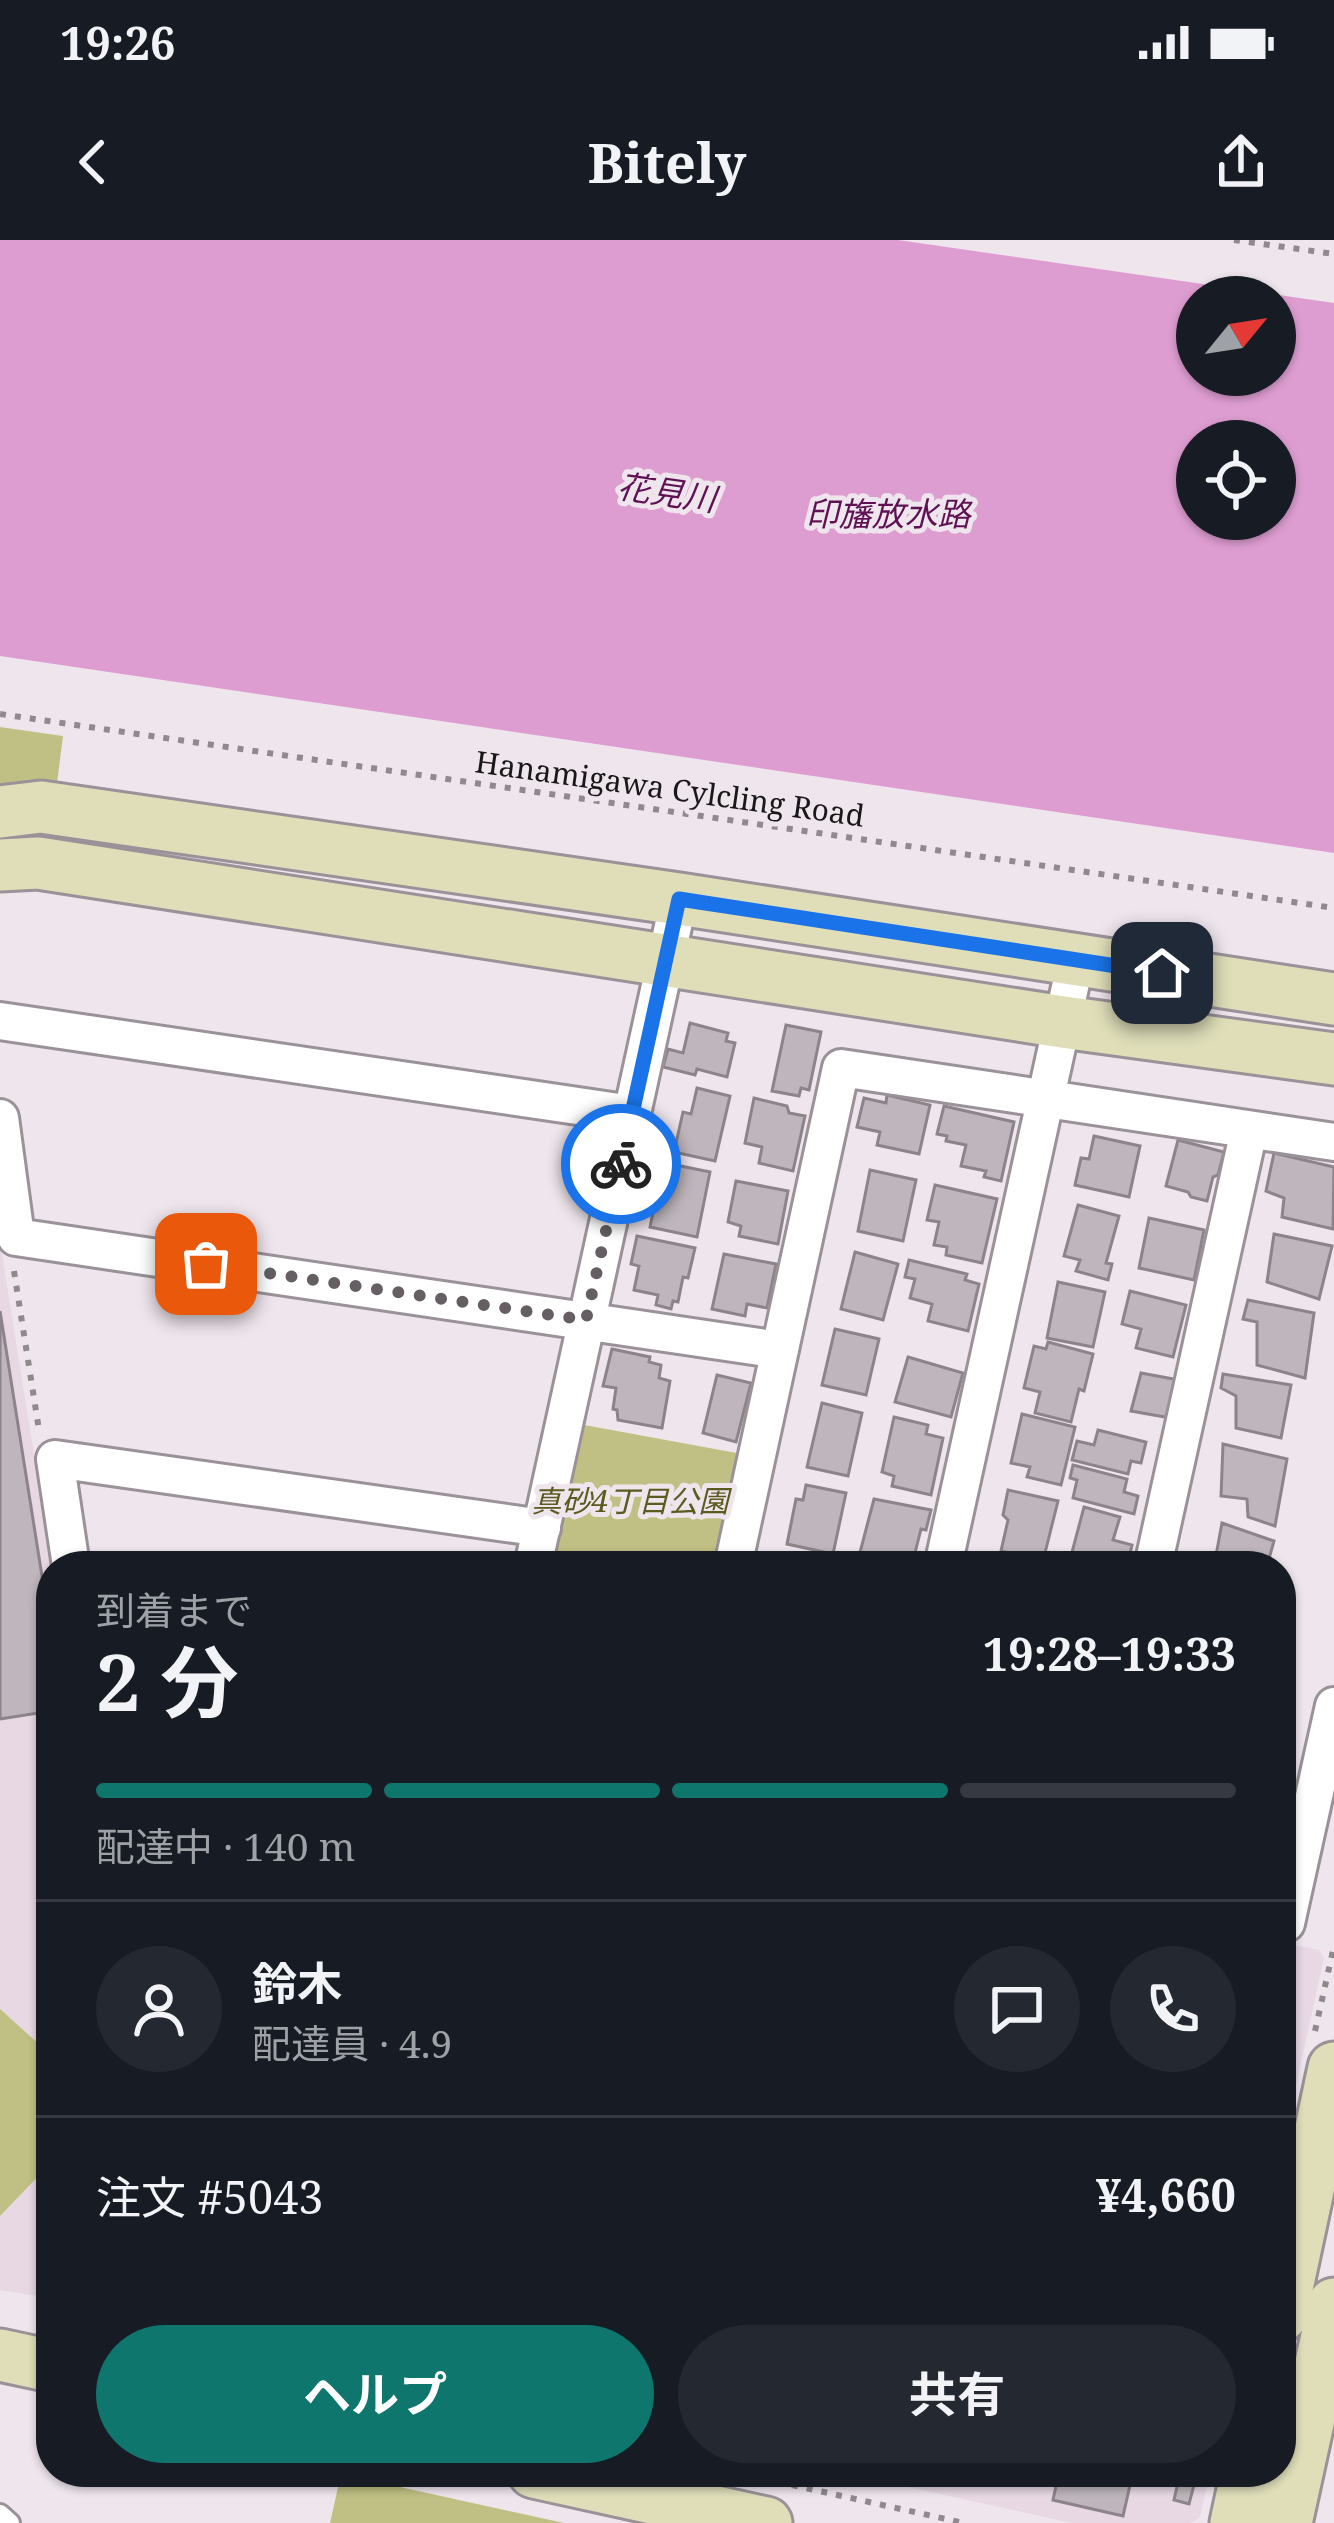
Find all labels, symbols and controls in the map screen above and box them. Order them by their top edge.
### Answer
text: 19:26 [60,12,175,73]
text: Bitely [588,125,746,199]
icon: back [60,129,126,195]
icon: share [1208,129,1274,195]
north arrow [1176,276,1296,396]
map controls [1176,276,1296,540]
button: locate [1176,420,1296,540]
water label: 花見川 [615,463,722,522]
water label: 印旛放水路 [806,491,974,536]
street label: Hanamigawa Cylcling Road [473,740,867,836]
pin [1111,922,1213,1024]
icon: home [1129,940,1195,1006]
courier [561,1104,681,1224]
icon: bike [588,1131,654,1197]
pin [155,1213,257,1315]
icon: bag [173,1231,239,1297]
park label: 真砂4丁目公園 [532,1480,732,1521]
text: 到着まで [96,1583,252,1636]
text: 19:28–19:33 [983,1623,1236,1684]
text: 2 分 [96,1628,238,1734]
text: 配達中 · 140 m [96,1819,355,1872]
button: person [96,1946,222,2072]
button: chat [954,1946,1080,2072]
button: phone [1110,1946,1236,2072]
text: 鈴木 [252,1952,342,2013]
text: 配達員 · 4.9 [252,2016,452,2069]
text: ¥4,660 [1096,2164,1236,2225]
text: 注文 #5043 [96,2166,323,2227]
button: ヘルプ [96,2325,654,2463]
button: 共有 [678,2325,1236,2463]

